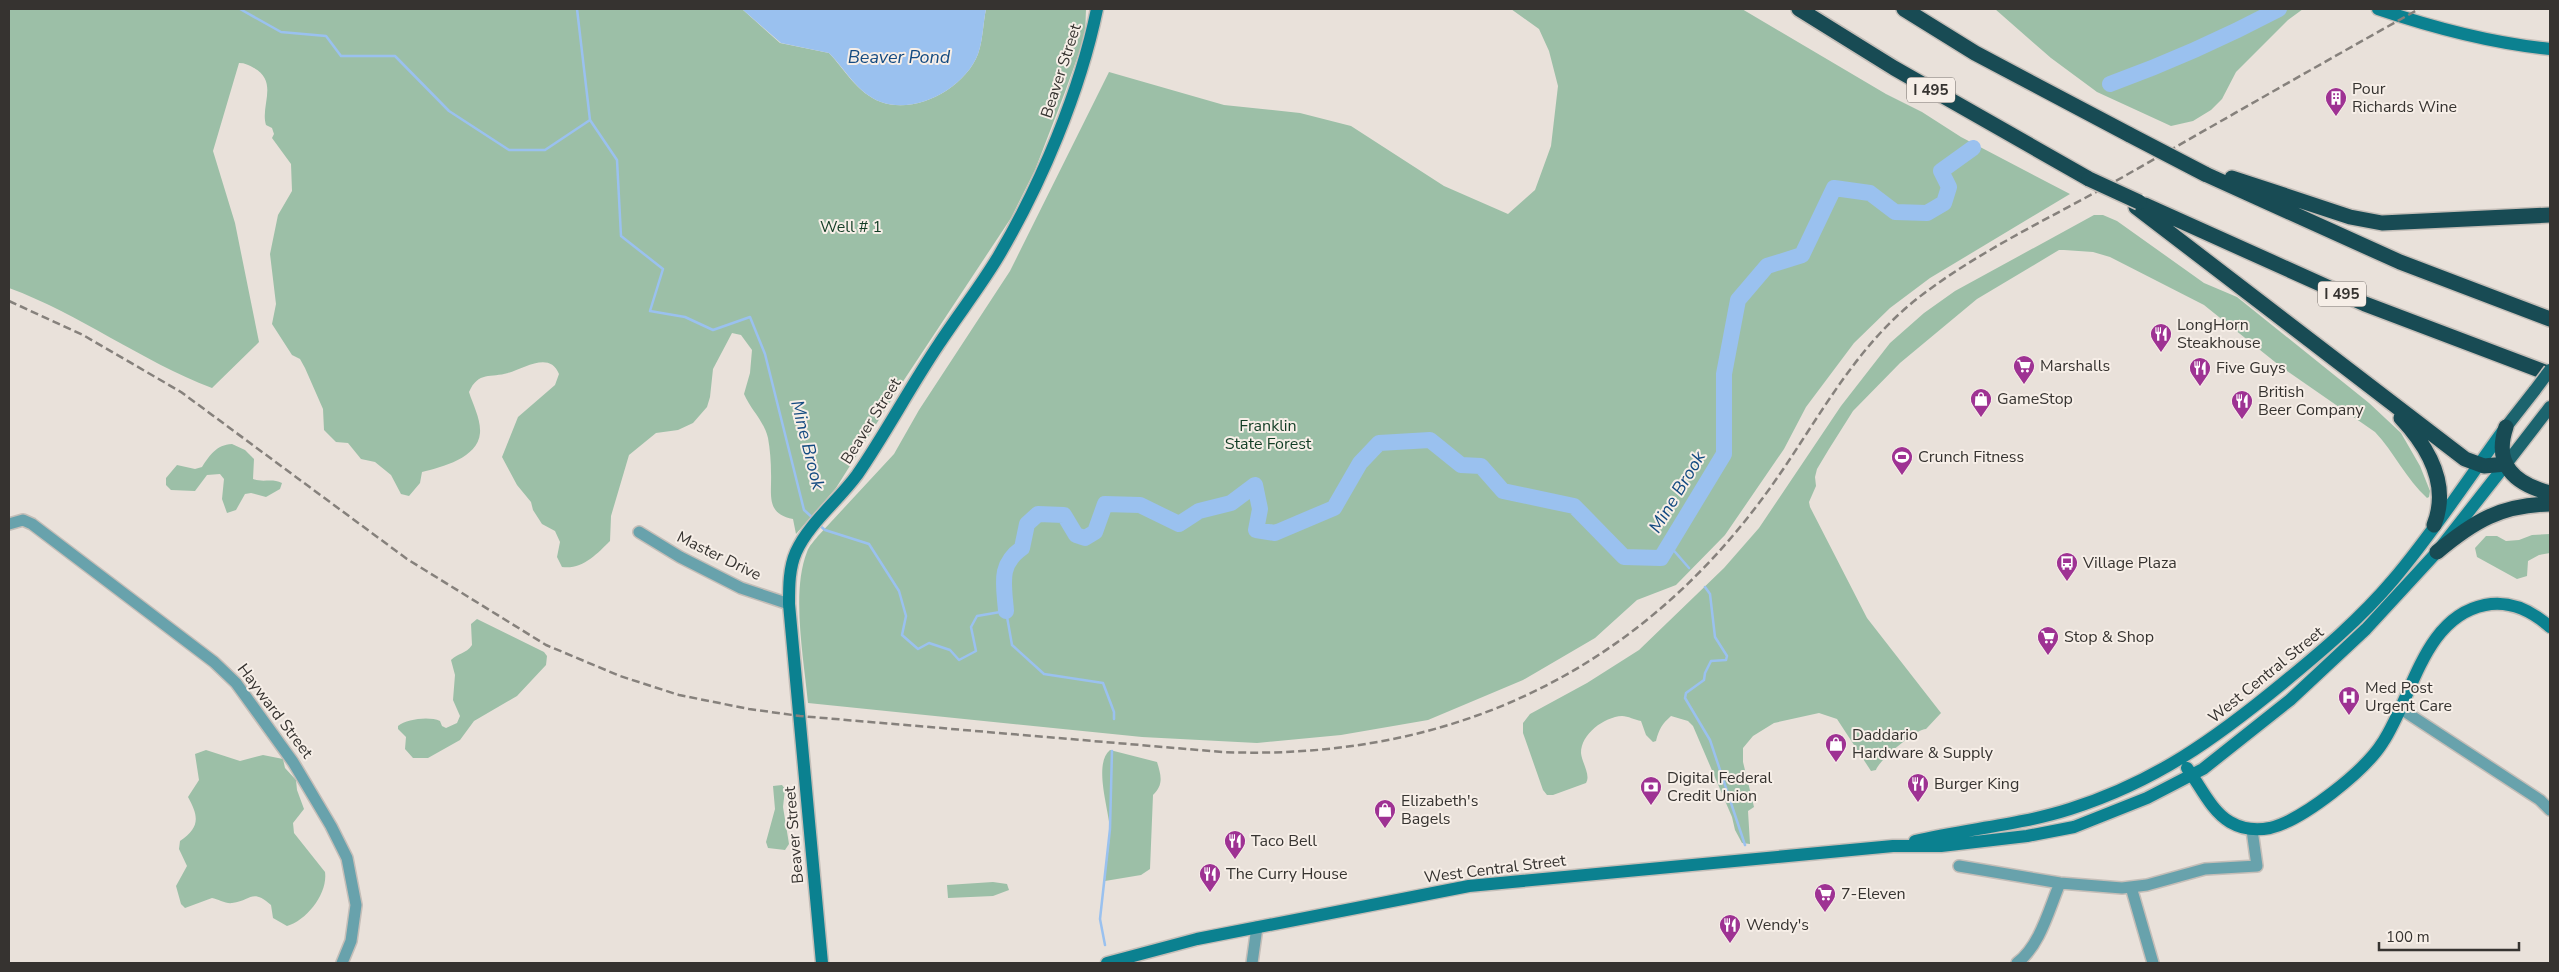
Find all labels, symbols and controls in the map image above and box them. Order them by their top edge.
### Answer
street label: Beaver Street [1035,21,1087,121]
water label: Beaver Pond [848,45,951,69]
road number: I 495 [1907,78,1955,102]
place label: Pour Richards Wine [2352,78,2457,118]
building icon: Pour Richards Wine [2324,86,2348,117]
park label: Well # 1 [820,216,882,238]
road number: I 495 [2318,282,2366,306]
place label: LongHorn Steakhouse [2177,314,2261,354]
restaurant icon: LongHorn Steakhouse [2149,322,2173,353]
supermarket icon: Marshalls [2012,354,2036,385]
place label: Marshalls [2040,355,2110,377]
restaurant icon: Five Guys [2188,356,2212,387]
place label: Five Guys [2216,357,2286,379]
street label: Beaver Street [836,373,906,468]
place label: British Beer Company [2258,381,2364,421]
shop icon: GameStop [1969,387,1993,418]
place label: GameStop [1997,388,2073,410]
restaurant icon: British Beer Company [2230,389,2254,420]
water label: Mine Brook [785,398,831,493]
park label: Franklin State Forest [1225,415,1312,455]
sports icon: Crunch Fitness [1890,445,1914,476]
water label: Mine Brook [1643,446,1711,537]
place label: Crunch Fitness [1918,446,2024,468]
street label: Master Drive [673,526,765,586]
bus stop icon: Village Plaza [2055,551,2079,582]
place label: Village Plaza [2082,552,2177,574]
street label: West Central Street [2204,621,2329,728]
supermarket icon: Stop & Shop [2036,625,2060,656]
place label: Stop & Shop [2064,626,2154,648]
street label: Hayward Street [232,659,318,763]
place label: Med Post Urgent Care [2365,677,2452,717]
hospital icon: Med Post Urgent Care [2337,685,2361,716]
place label: Daddario Hardware & Supply [1852,724,1994,764]
shop icon: Daddario Hardware & Supply [1824,732,1848,763]
place label: Digital Federal Credit Union [1667,767,1773,807]
restaurant icon: Burger King [1906,772,1930,803]
place label: Burger King [1934,773,2019,795]
bank icon: Digital Federal Credit Union [1639,775,1663,806]
street label: Beaver Street [779,785,809,885]
place label: Elizabeth's Bagels [1401,790,1478,830]
shop icon: Elizabeth's Bagels [1373,798,1397,829]
restaurant icon: Taco Bell [1223,829,1247,860]
place label: Taco Bell [1251,830,1317,852]
street label: West Central Street [1423,849,1567,889]
restaurant icon: The Curry House [1198,862,1222,893]
place label: The Curry House [1226,863,1347,885]
supermarket icon: 7-Eleven [1813,882,1837,913]
place label: 7-Eleven [1841,883,1906,905]
restaurant icon: Wendy's [1718,913,1742,944]
place label: Wendy's [1746,914,1809,936]
scale bar [2379,920,2519,952]
text: 100 m [2386,927,2430,947]

